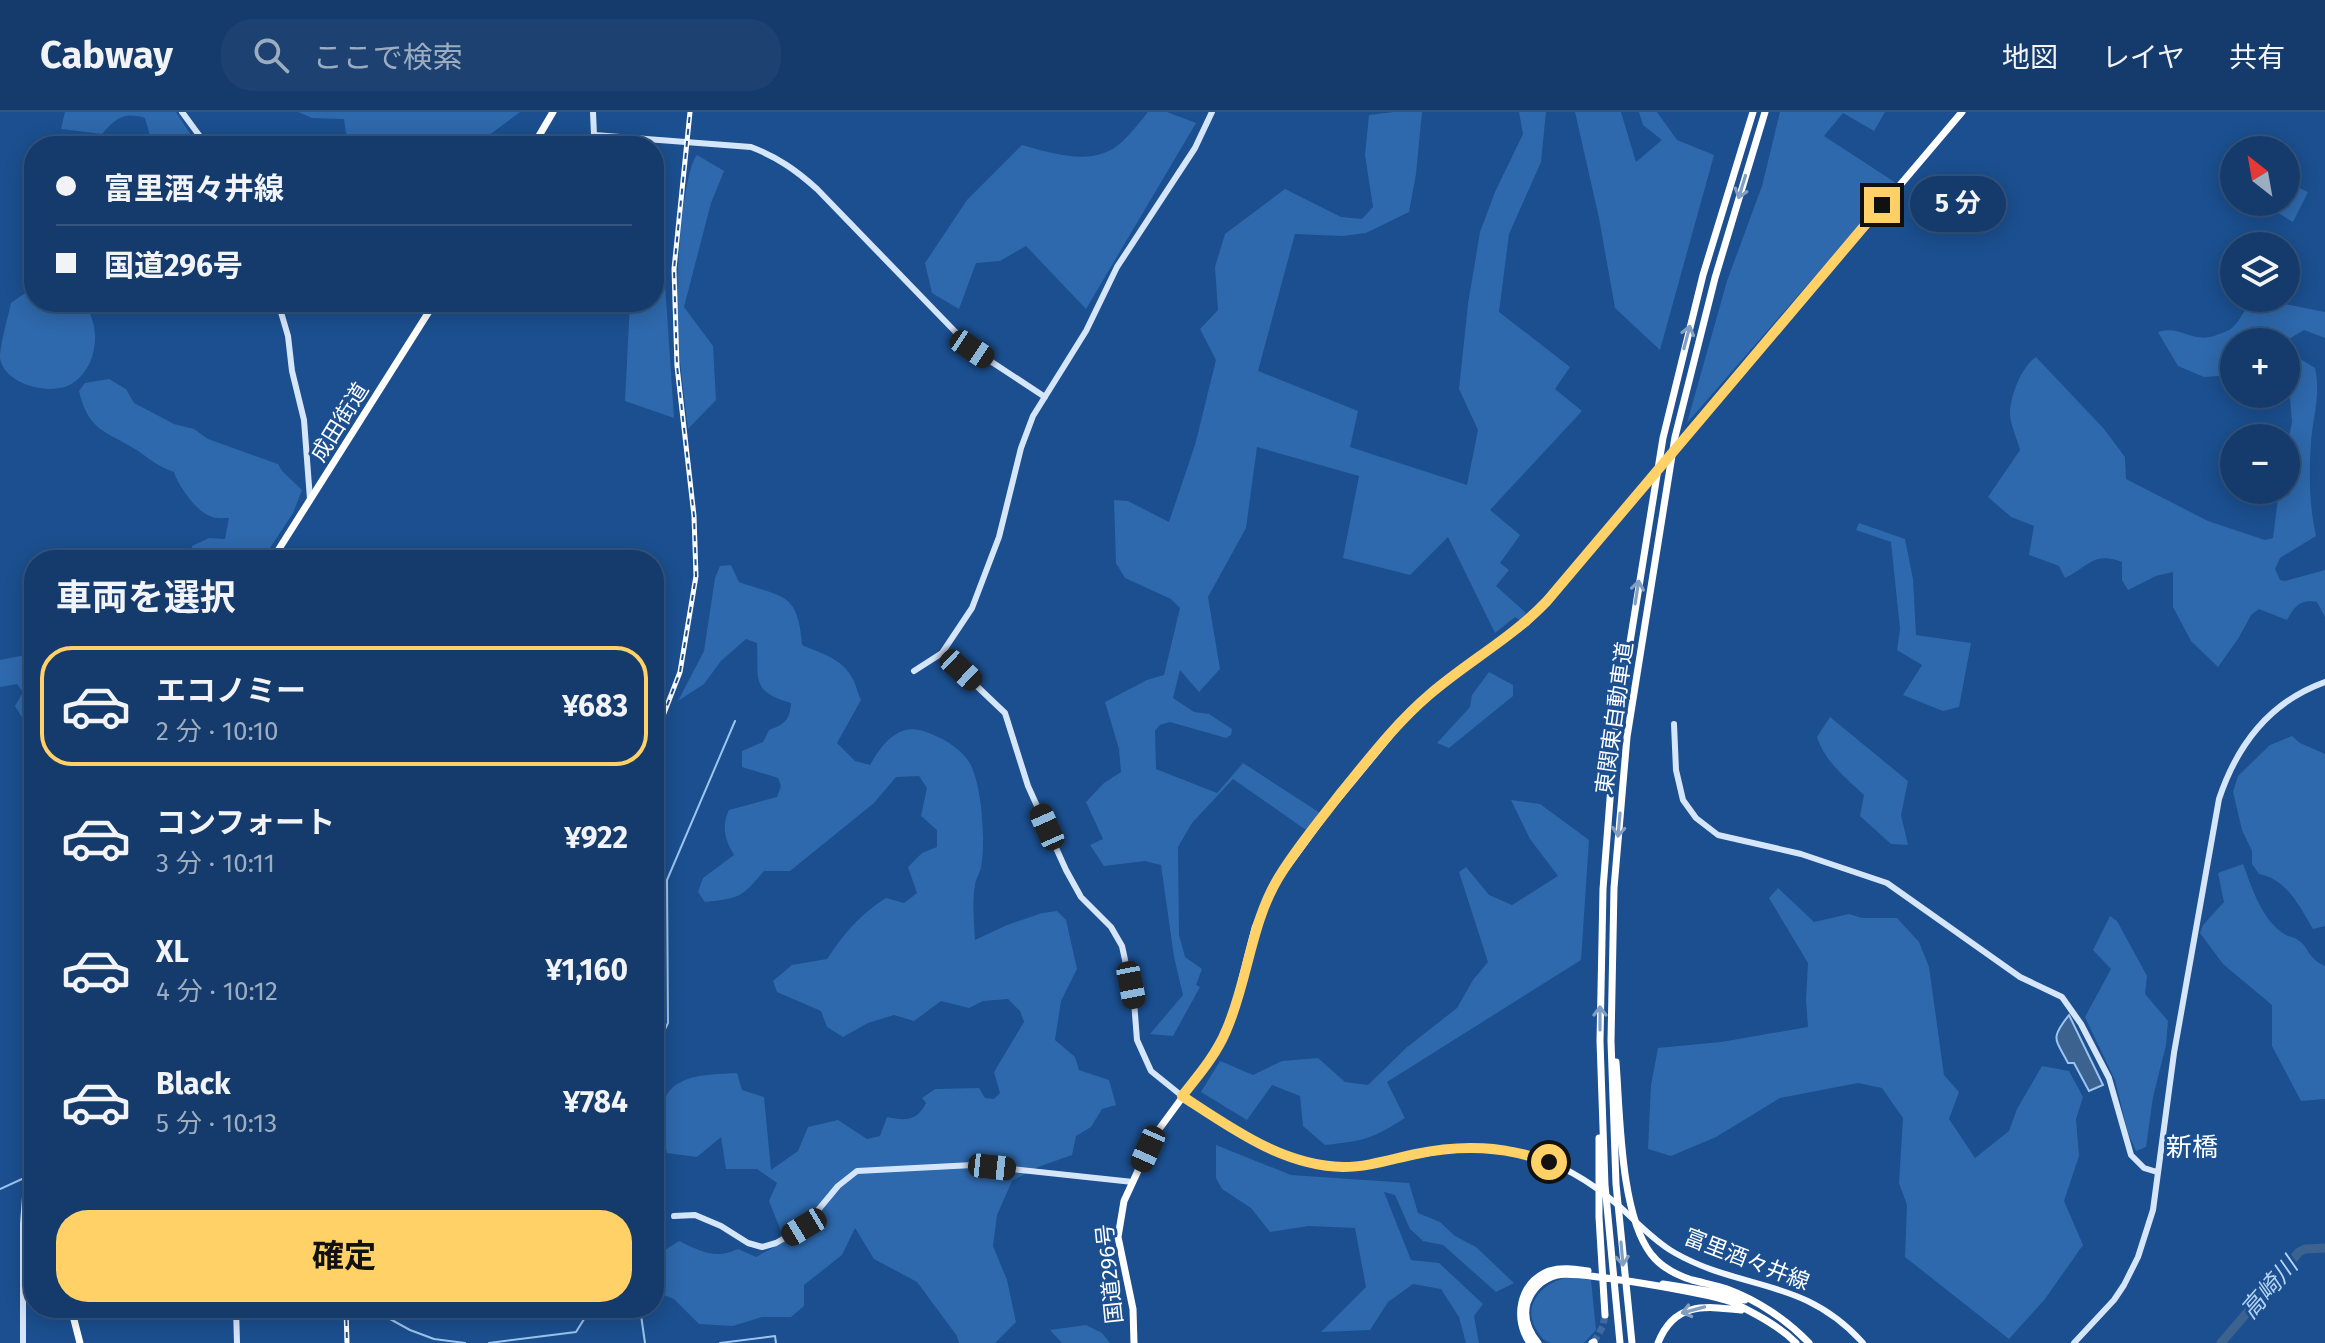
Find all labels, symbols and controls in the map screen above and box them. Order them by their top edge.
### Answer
search box [221,19,781,91]
text: Cabway [40,32,173,78]
icon: search [249,33,293,77]
text: ここで検索 [313,40,463,76]
text: 地図 [2002,41,2058,74]
text: レイヤ [2102,41,2185,74]
text: 共有 [2229,41,2285,74]
north arrow [2220,136,2300,216]
map controls [2220,136,2300,504]
text: 富里酒々井線 [104,171,284,207]
one-way arrow [1734,173,1749,199]
callout: 5 分 [1910,177,2006,233]
route end [1864,187,1900,223]
text: 5 分 [1935,188,1981,219]
button: layers [2220,232,2300,312]
text: 国道296号 [104,248,243,284]
one-way arrow [1680,325,1695,351]
car [945,326,999,372]
button: + [2220,328,2300,408]
street label: 成田街道 [305,378,374,467]
button: − [2220,424,2300,504]
text: 車両を選択 [56,576,236,620]
one-way arrow [1630,580,1645,606]
street label: 東関東自動車道 [1590,640,1639,796]
car [935,645,987,695]
icon: car [60,670,132,742]
text: エコノミー [156,673,306,709]
text: ¥683 [562,688,628,724]
text: 2 分 · 10:10 [156,716,279,747]
car [1026,800,1068,854]
icon: car [60,802,132,874]
text: コンフォート [156,805,335,841]
one-way arrow [1611,811,1626,838]
text: ¥922 [564,820,628,856]
text: 3 分 · 10:11 [156,848,275,879]
icon: car [60,934,132,1006]
text: XL [156,934,189,970]
text: ¥1,160 [545,952,628,988]
car [1115,959,1147,1011]
text: 4 分 · 10:12 [156,976,278,1007]
one-way arrow [1592,1005,1608,1032]
icon: car [60,1066,132,1138]
text: Black [156,1066,231,1102]
text: ¥784 [563,1084,628,1120]
text: 5 分 · 10:13 [156,1108,277,1139]
car [1127,1122,1169,1176]
district label: 新橋 [2166,1132,2218,1163]
route start [1531,1144,1567,1180]
car [967,1153,1017,1181]
car [777,1204,831,1250]
button: 確定 [56,1210,632,1302]
street label: 国道296号 [1091,1223,1128,1325]
street label: 富里酒々井線 [1680,1223,1813,1296]
one-way arrow [1615,1240,1630,1267]
water label: 高崎川 [2235,1249,2305,1324]
one-way arrow [1681,1304,1707,1319]

